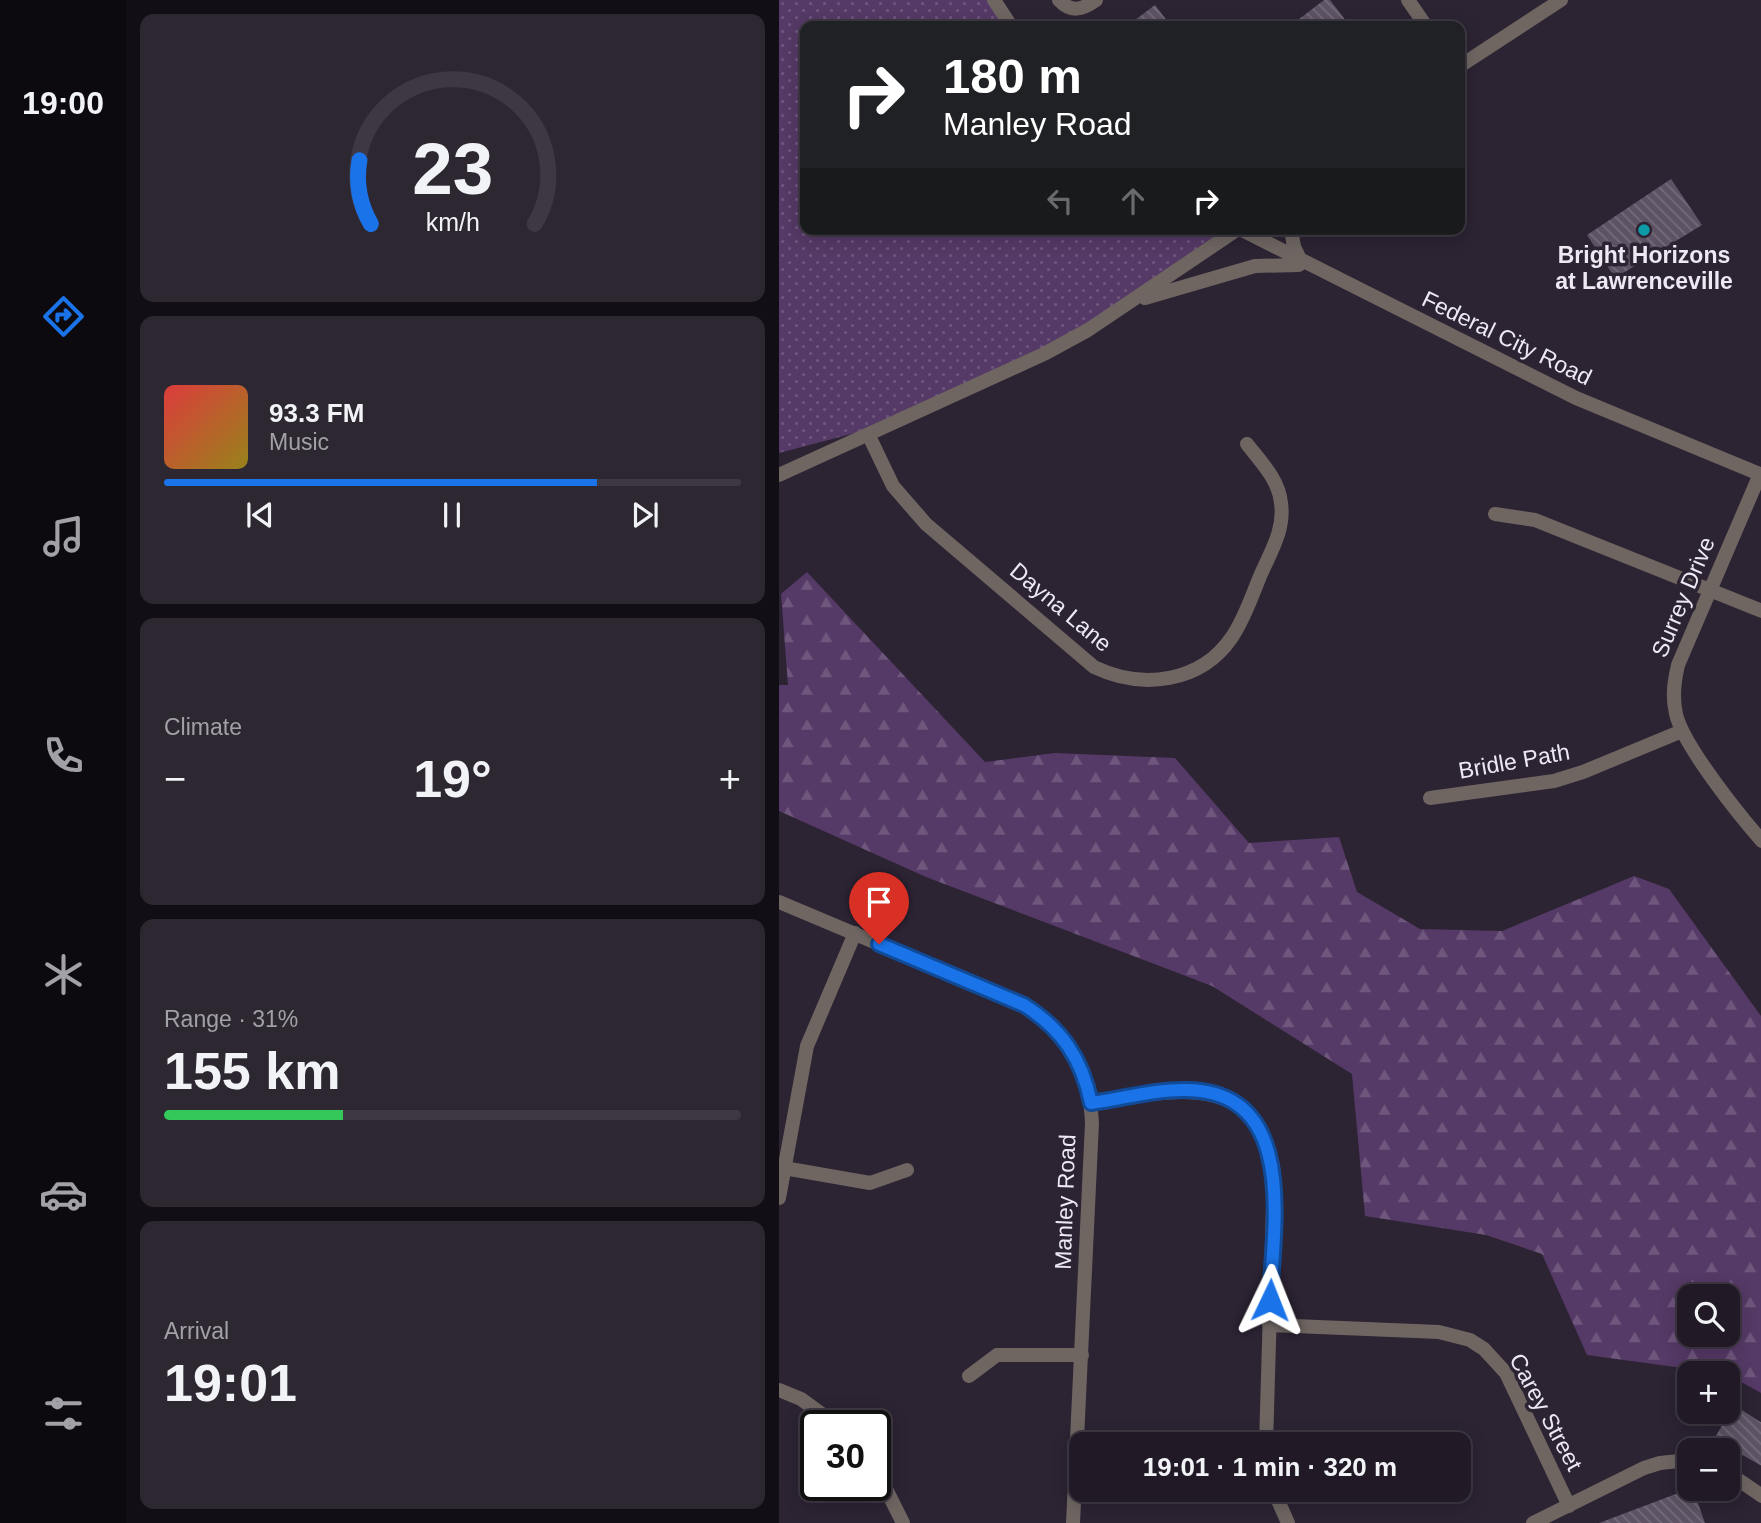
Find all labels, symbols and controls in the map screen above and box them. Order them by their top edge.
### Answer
icon: right [828,49,919,140]
text: 180 m [943,49,1082,103]
text: 19:00 [22,85,104,121]
text: Manley Road [943,106,1132,142]
text: 23 [412,128,493,209]
icon: left [1041,182,1079,220]
icon: ahead [1114,182,1152,220]
icon: right [1187,182,1225,220]
text: km/h [425,208,480,236]
marker: Bright Horizons at Lawrenceville [1636,222,1652,238]
place label: Bright Horizons at Lawrenceville [1555,242,1733,294]
street label: Federal City Road [1418,286,1596,390]
icon: directions [39,292,88,341]
text: 93.3 FM [269,398,364,428]
text: Music [269,429,329,455]
icon: previous [241,496,279,534]
icon: pause [433,496,471,534]
icon: next [626,496,664,534]
icon: music [39,512,88,561]
street label: Surrey Drive [1646,533,1720,661]
street label: Dayna Lane [1005,557,1117,657]
text: Climate [164,714,242,740]
icon: phone [39,731,88,780]
street label: Bridle Path [1456,738,1572,784]
text: 19° [413,750,492,808]
text: − [164,758,186,800]
text: + [719,758,741,800]
pin [849,872,909,944]
icon: arrive [860,883,898,921]
icon: climate [39,950,88,999]
text: Range · 31% [164,1006,298,1032]
text: 155 km [164,1042,340,1100]
street label: Manley Road [1050,1134,1080,1270]
icon: car [39,1170,88,1219]
position arrow [1233,1263,1307,1337]
map controls [1677,1284,1740,1501]
button: search [1677,1284,1740,1347]
text: Arrival [164,1318,229,1344]
street label: Carey Street [1504,1349,1588,1476]
text: 19:01 [164,1354,297,1412]
button: + [1677,1361,1740,1424]
icon: filters [39,1389,88,1438]
speed limit sign: 30 [800,1410,891,1501]
button: − [1677,1438,1740,1501]
text: 19:01 · 1 min · 320 m [1143,1452,1397,1482]

